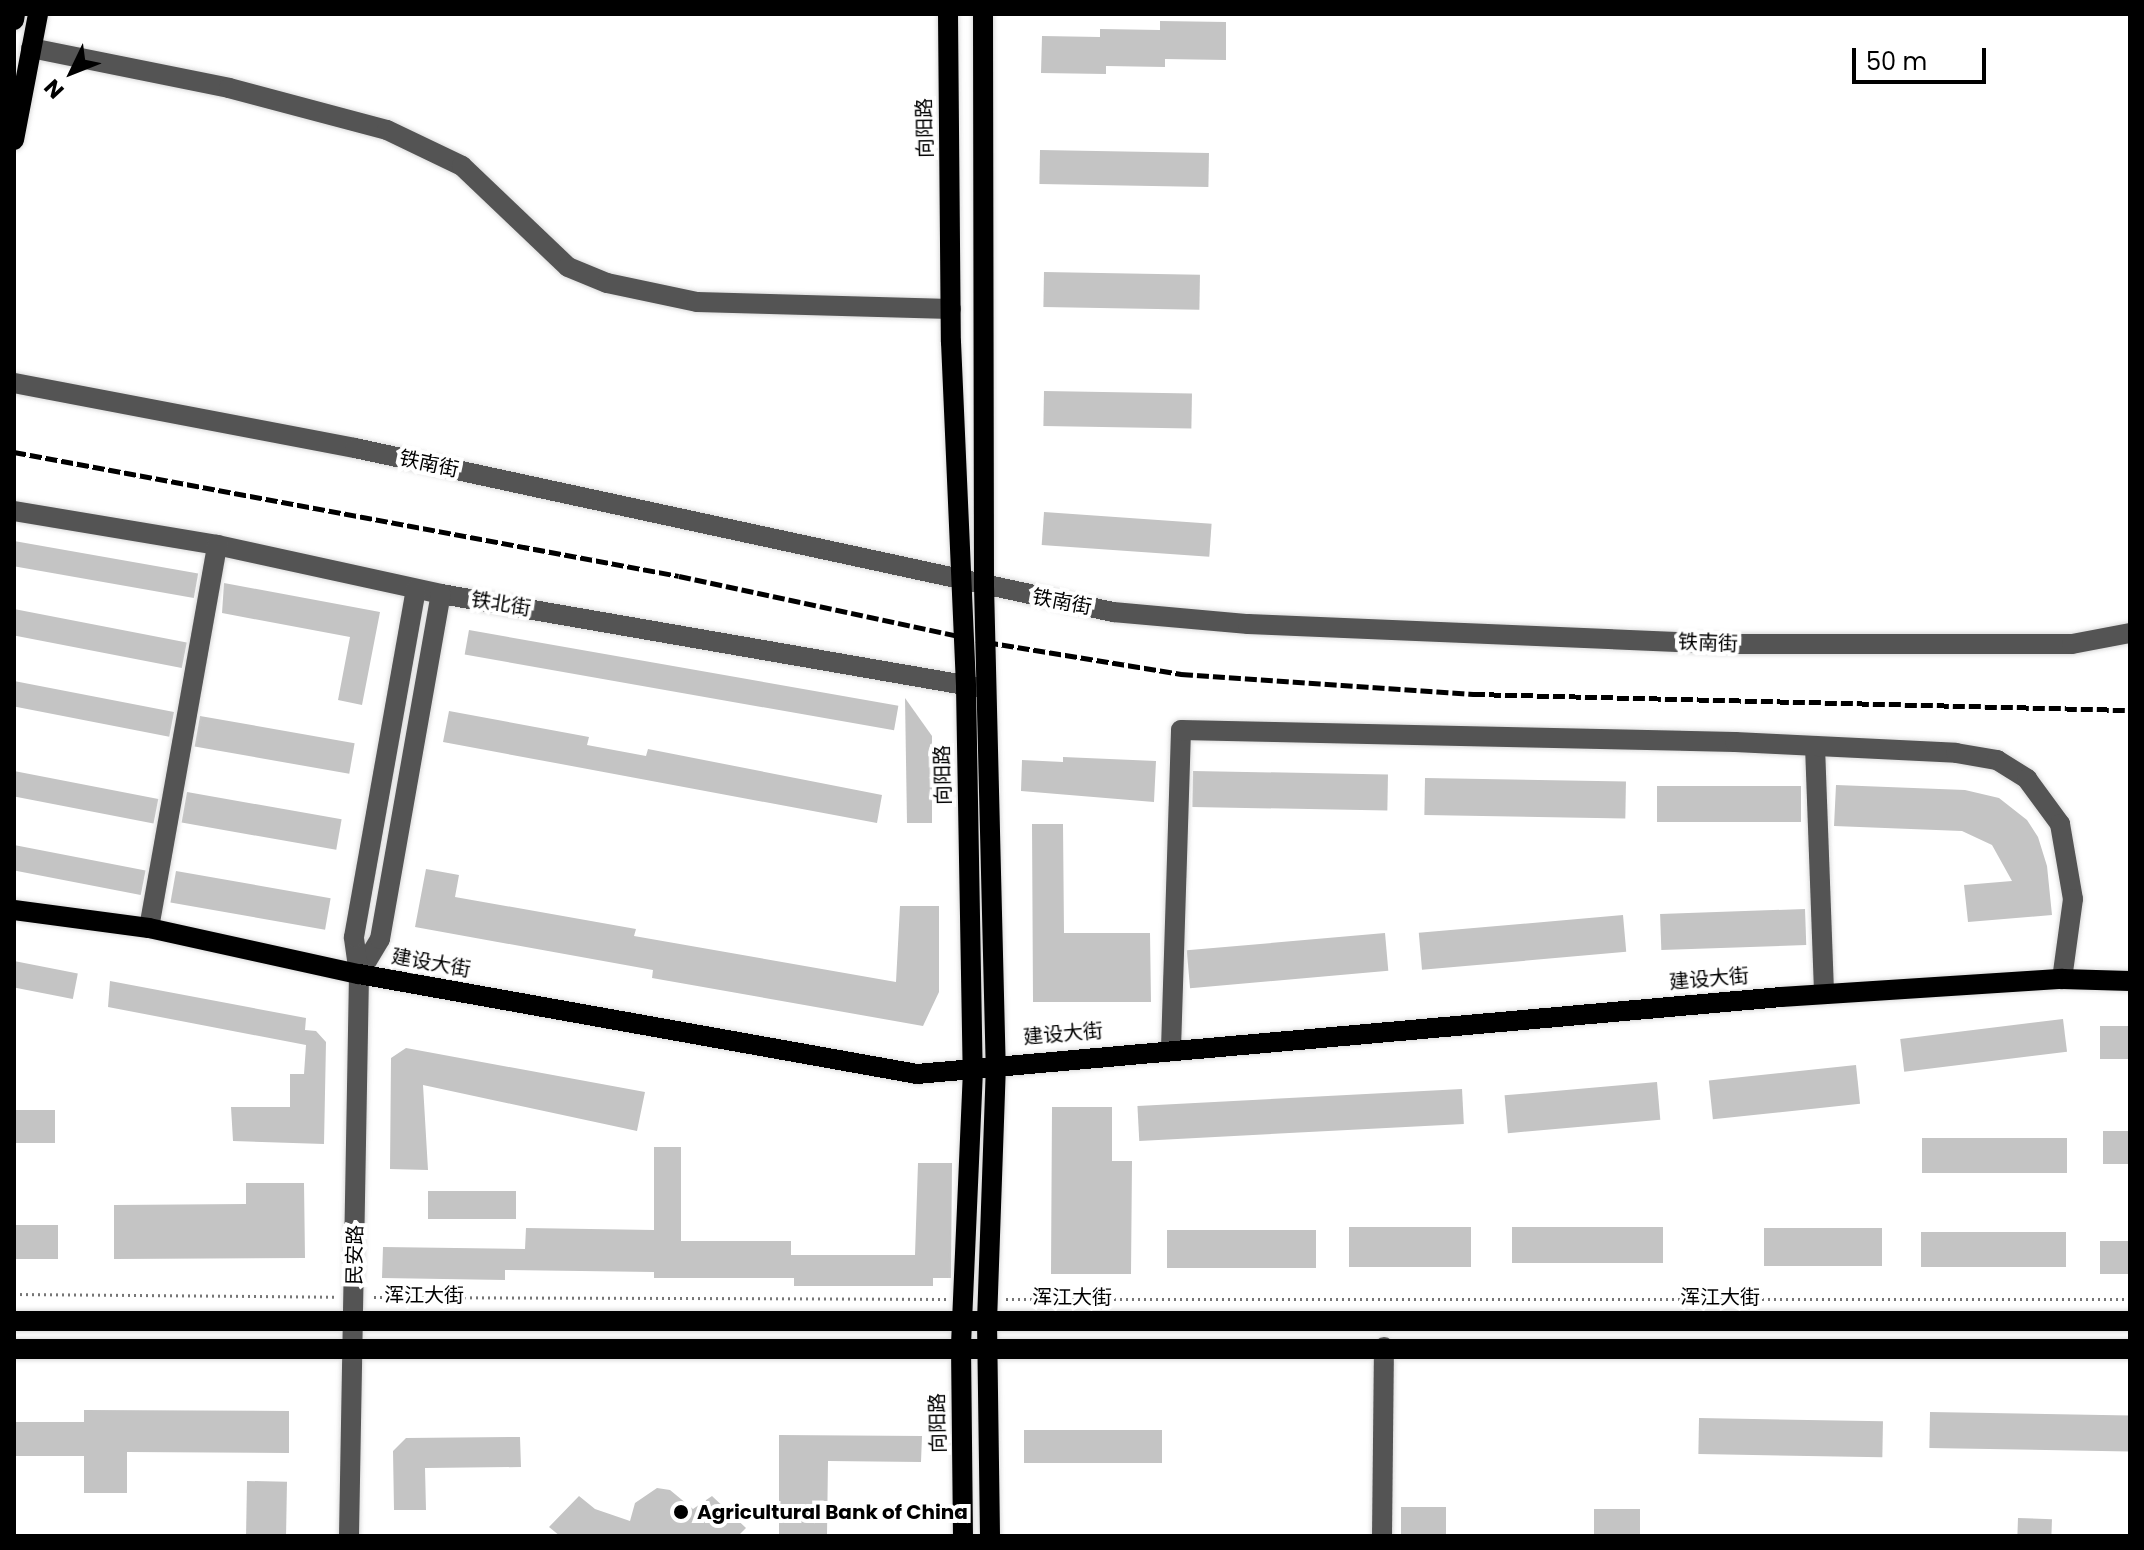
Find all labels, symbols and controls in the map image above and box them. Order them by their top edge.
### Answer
north arrow [32,32,112,112]
scale bar [1856,32,1990,82]
text: 50 m [1866,45,1927,78]
text: N [37,72,71,105]
street label: 向阳路 [912,98,938,158]
street label: 铁南街 [397,446,461,482]
street label: 铁南街 [1030,584,1094,620]
street label: 铁北街 [469,587,533,621]
street label: 铁南街 [1678,630,1738,656]
street label: 向阳路 [930,745,956,805]
street label: 建设大街 [390,944,472,982]
street label: 建设大街 [1668,964,1750,994]
street label: 建设大街 [1022,1019,1104,1049]
street label: 民安路 [342,1225,368,1285]
street label: 浑江大街 [384,1283,464,1307]
street label: 浑江大街 [1032,1285,1112,1309]
street label: 浑江大街 [1680,1285,1760,1309]
street label: 向阳路 [925,1393,951,1453]
place label: Agricultural Bank of China [697,1500,968,1524]
marker: Agricultural Bank of China [672,1503,690,1521]

